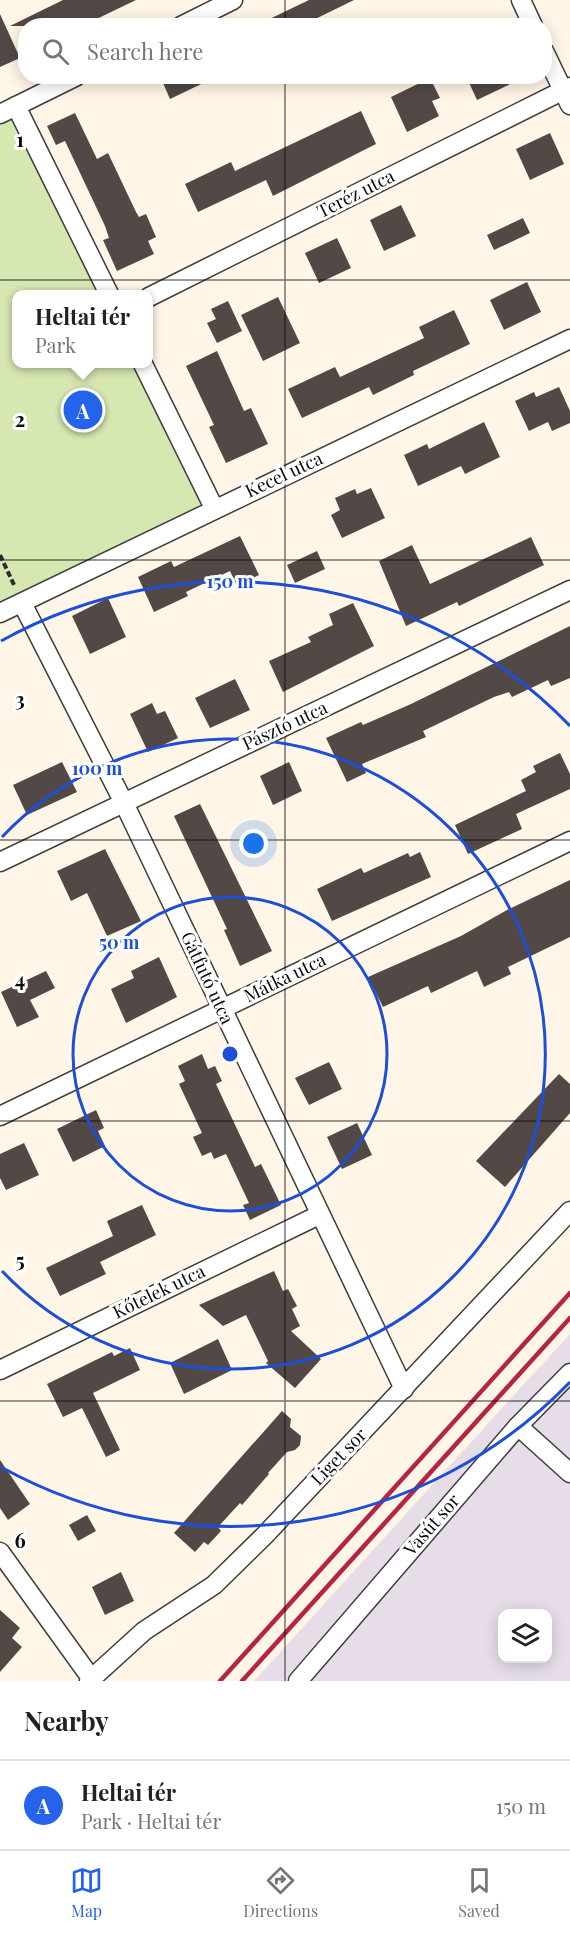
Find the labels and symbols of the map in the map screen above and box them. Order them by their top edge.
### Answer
text: 1 [16,125,24,152]
street label: Teréz utca [313,163,398,223]
pin: A [64,388,103,432]
text: 2 [15,405,25,432]
street label: Kecel utca [241,446,326,502]
text: 150 m [206,569,254,593]
text: 3 [15,685,25,712]
street label: Pásztó utca [238,695,331,755]
text: 100 m [72,756,123,780]
your location [239,829,268,858]
street label: Gátfutó utca [176,927,240,1028]
text: 50 m [99,930,140,954]
street label: Mátka utca [240,947,330,1007]
text: 4 [15,965,25,992]
centre of rings [220,1044,240,1064]
text: 5 [15,1246,25,1273]
street label: Kőtelek utca [108,1258,209,1324]
street label: Liget sor [305,1423,371,1490]
street label: Vasút sor [397,1488,465,1561]
text: 6 [14,1526,26,1553]

